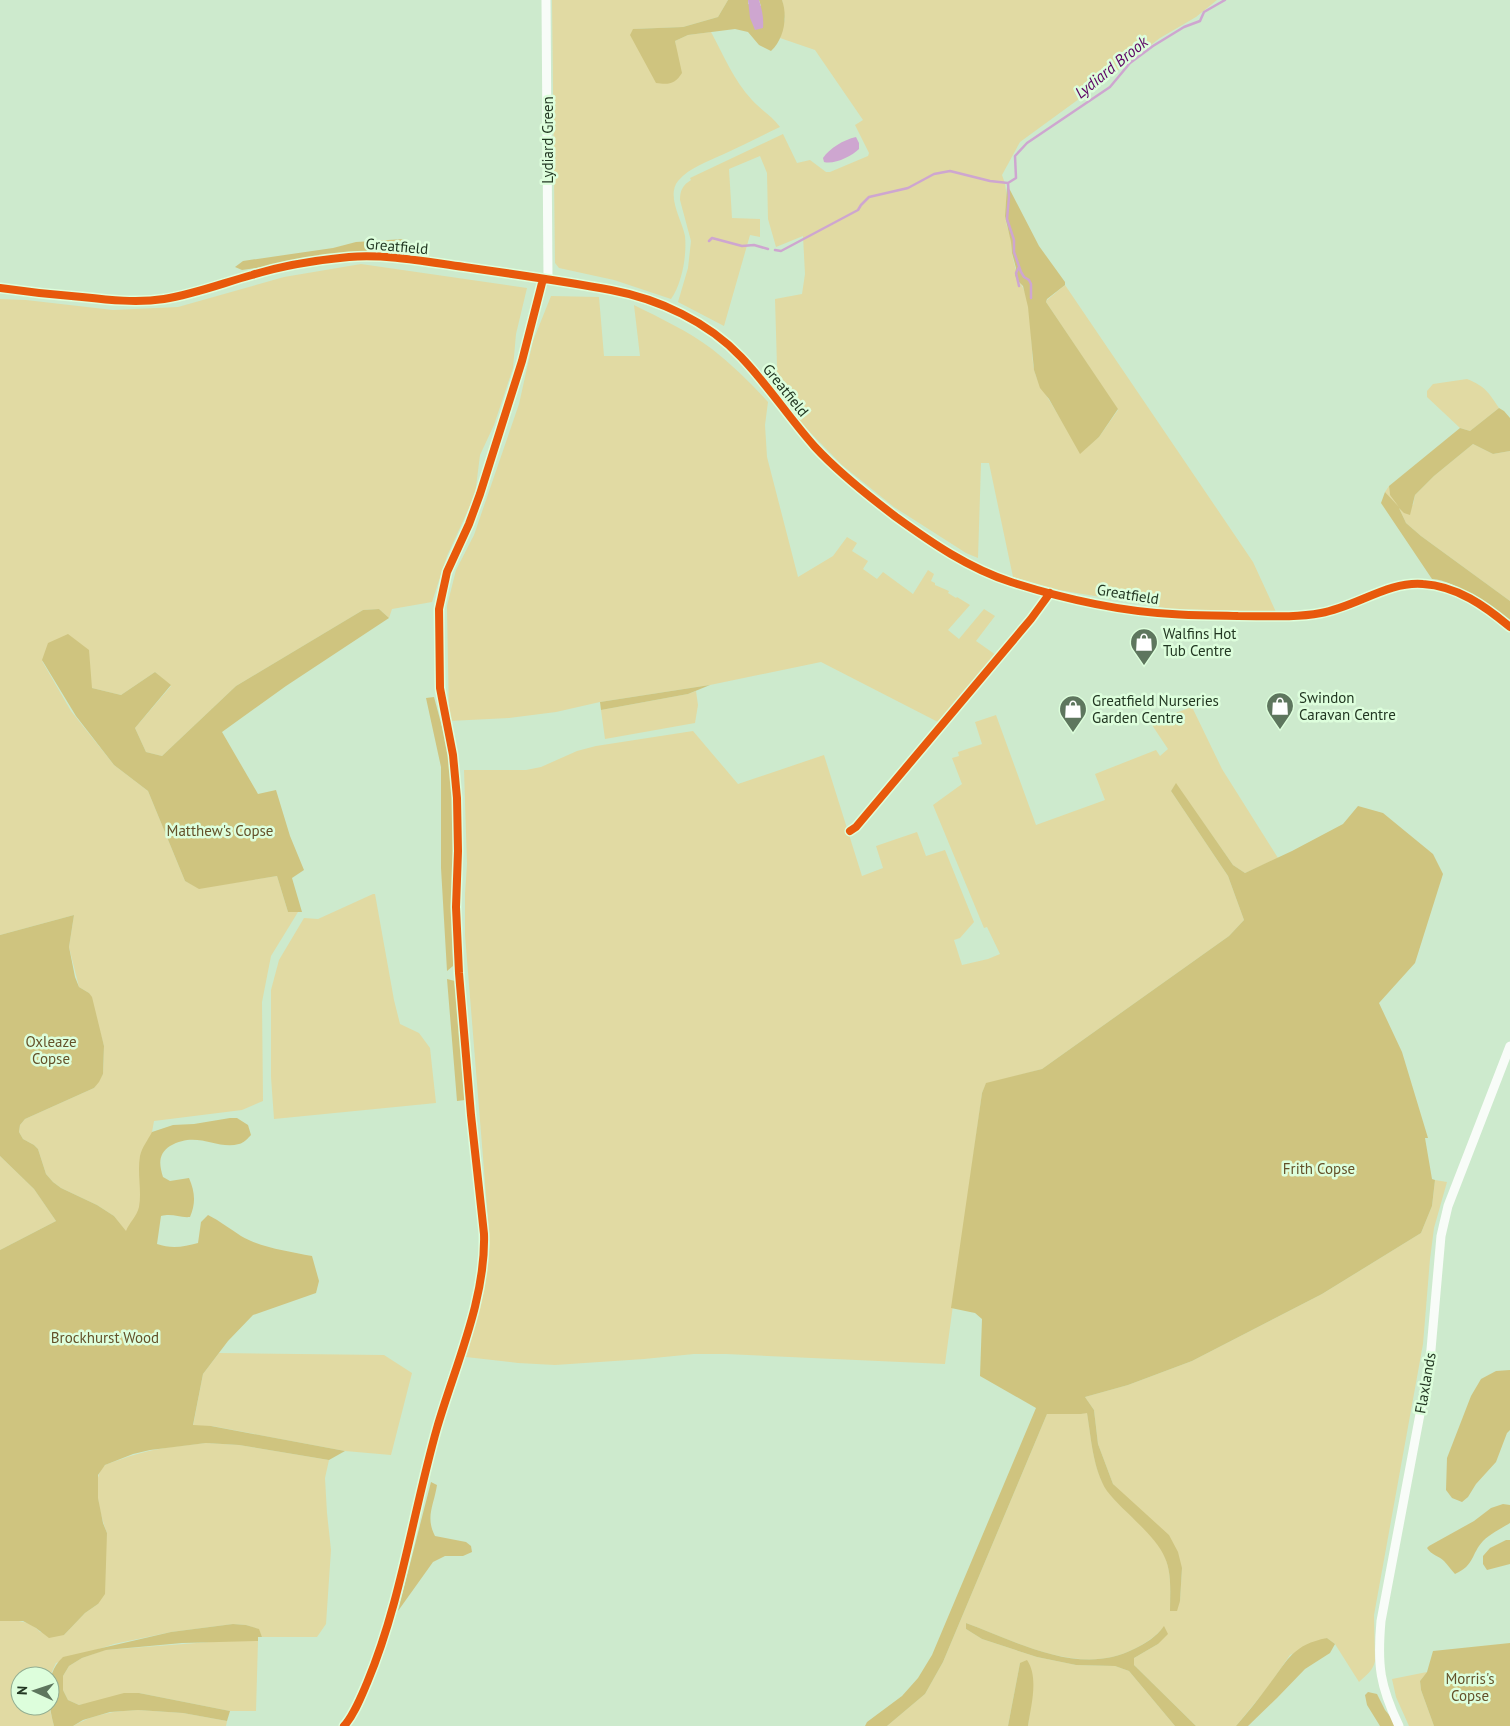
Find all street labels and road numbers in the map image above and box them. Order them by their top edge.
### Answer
street label: Lydiard Green [538,96,557,184]
street label: Greatfield [365,234,429,258]
street label: Greatfield [759,360,813,420]
street label: Greatfield [1096,580,1160,608]
street label: Flaxlands [1410,1351,1440,1415]

